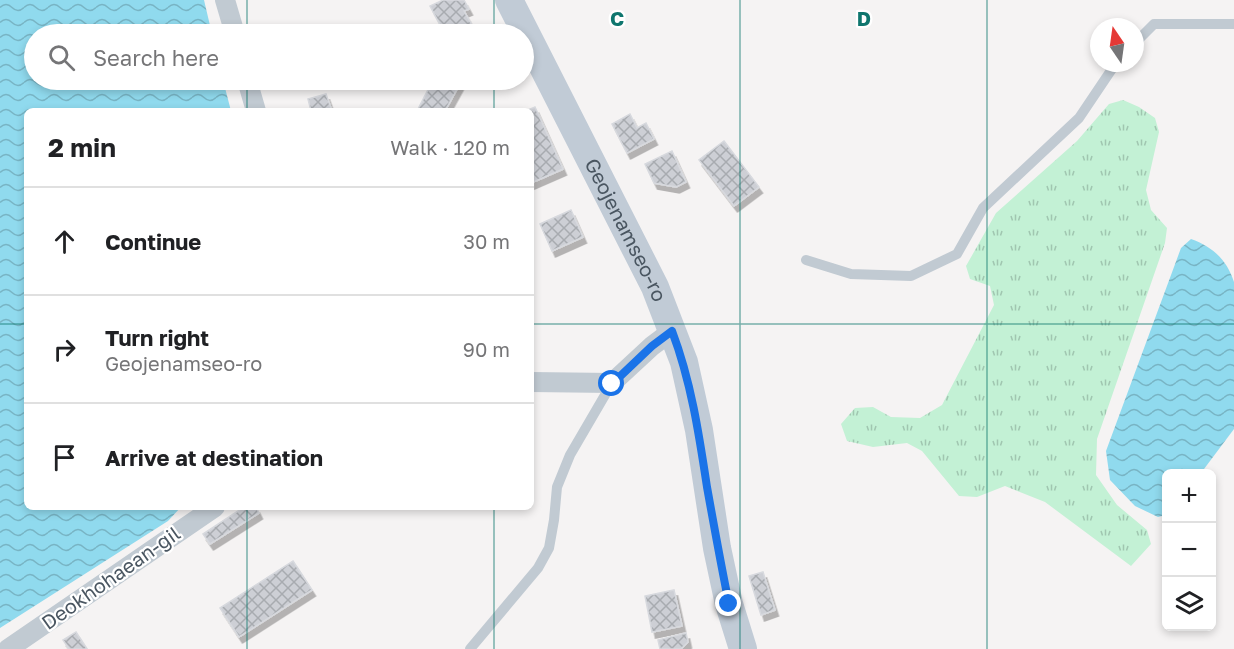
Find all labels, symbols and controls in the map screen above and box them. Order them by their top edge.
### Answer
text: C [610,6,624,30]
text: D [857,6,871,30]
north arrow [1090,18,1144,72]
search box [24,24,534,90]
icon: search [45,41,78,74]
text: Search here [93,44,219,71]
text: 2 min [48,132,116,163]
text: Walk · 120 m [390,135,510,159]
street label: Geojenamseo-ro [580,154,672,305]
icon: ahead [48,225,81,258]
text: Continue [105,228,201,255]
text: 30 m [463,229,510,253]
text: Turn right [105,324,209,351]
icon: right [48,333,81,366]
text: 90 m [463,337,510,361]
text: Geojenamseo-ro [105,351,262,375]
route start [598,370,624,396]
icon: arrive [48,441,81,474]
text: Arrive at destination [105,444,323,471]
map controls [1162,469,1216,631]
button: + [1162,469,1216,523]
street label: Deokhohaean-gil [37,520,184,634]
button: − [1162,523,1216,577]
button: layers [1162,577,1216,631]
route end [715,590,741,616]

